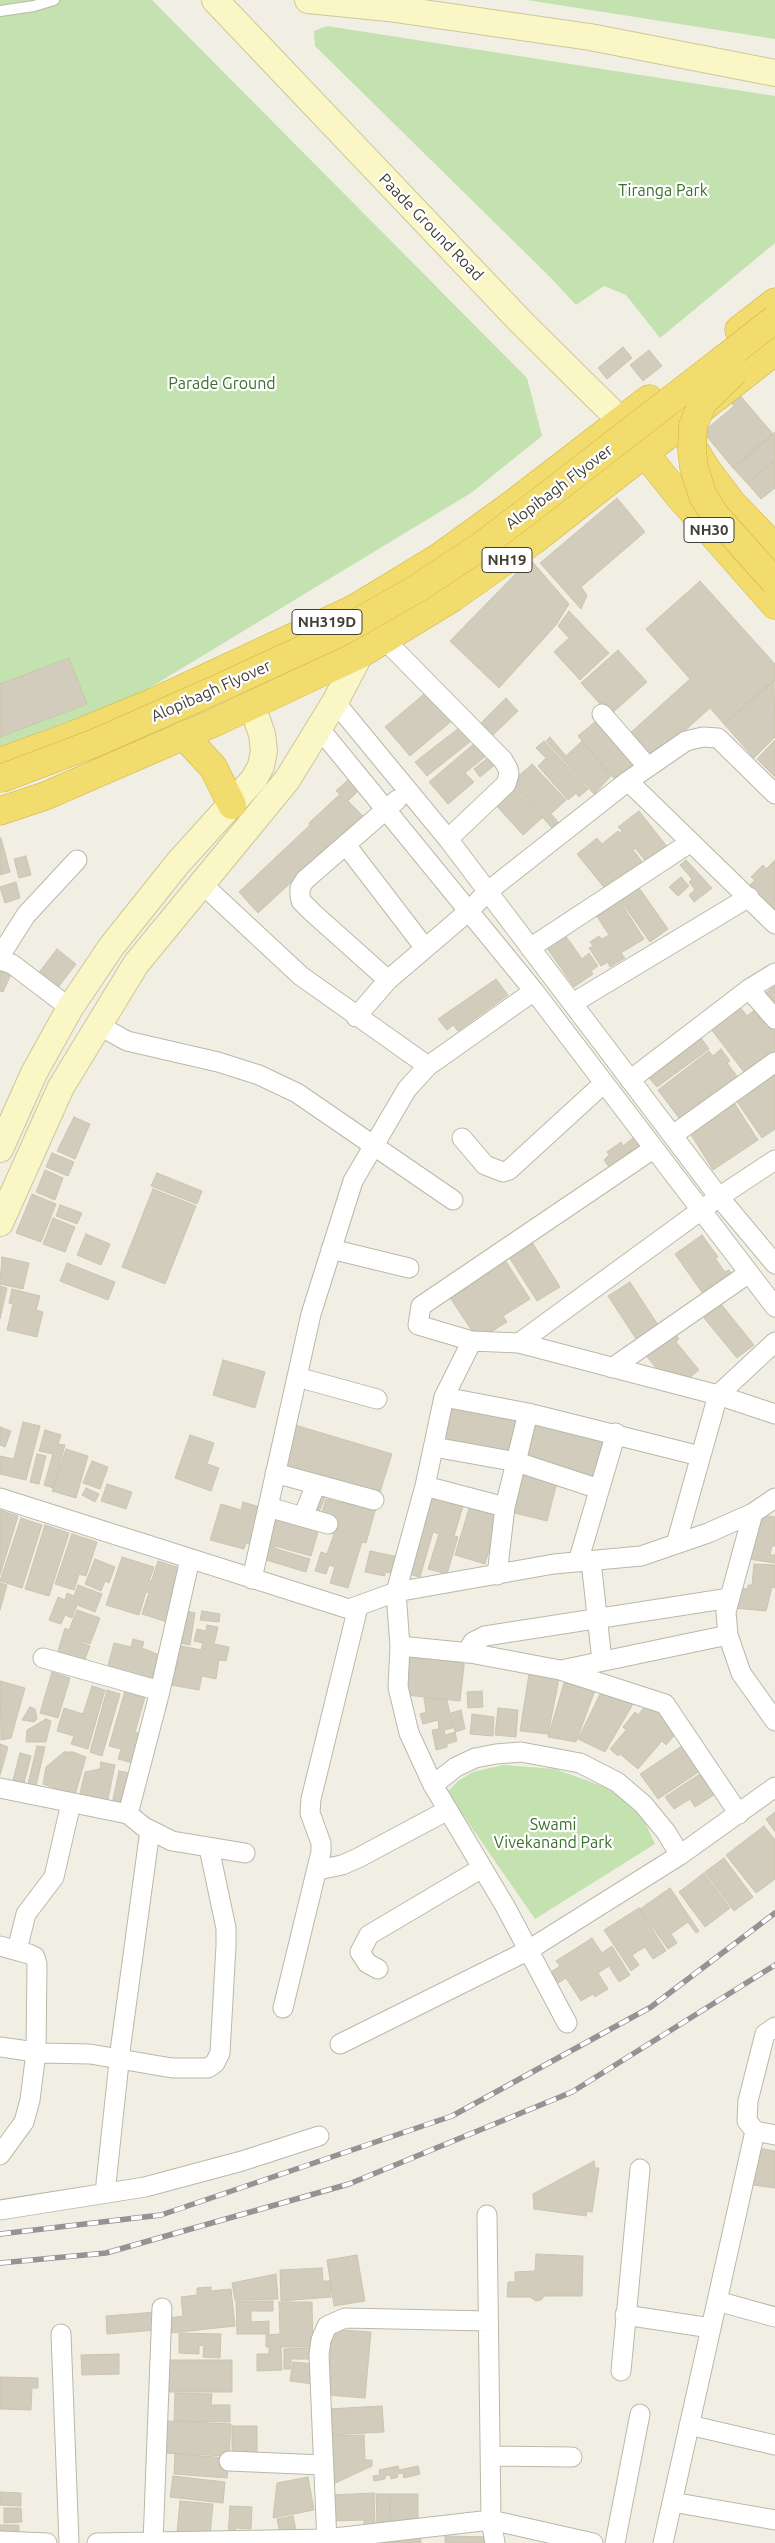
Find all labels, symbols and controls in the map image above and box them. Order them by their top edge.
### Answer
street label: Paade Ground Road [375,169,487,285]
park label: Tiranga Park [618,181,708,201]
park label: Parade Ground [168,374,276,394]
street label: Alopibagh Flyover [502,440,616,534]
road number: NH30 [684,518,734,542]
road number: NH19 [482,548,532,572]
road number: NH319D [292,610,362,634]
street label: Alopibagh Flyover [148,656,274,726]
park label: Swami Vivekanand Park [494,1815,612,1853]

